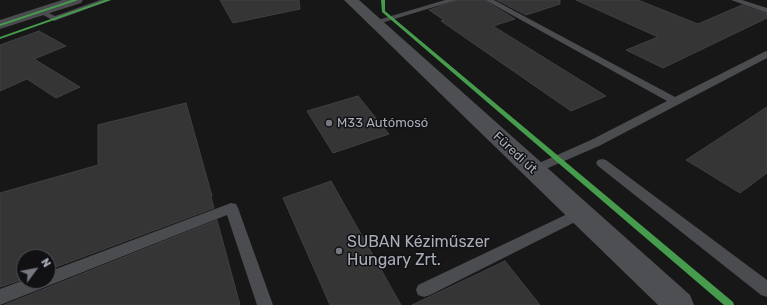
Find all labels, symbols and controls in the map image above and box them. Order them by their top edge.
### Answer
place label: M33 Autómosó [337,115,428,131]
marker: M33 Autómosó [324,118,334,128]
street label: Füredi út [490,129,540,177]
place label: SUBAN Kéziműszer Hungary Zrt. [347,232,490,270]
marker: SUBAN Kéziműszer Hungary Zrt. [334,246,344,256]
north arrow [16,249,56,289]
text: N [38,256,53,270]

